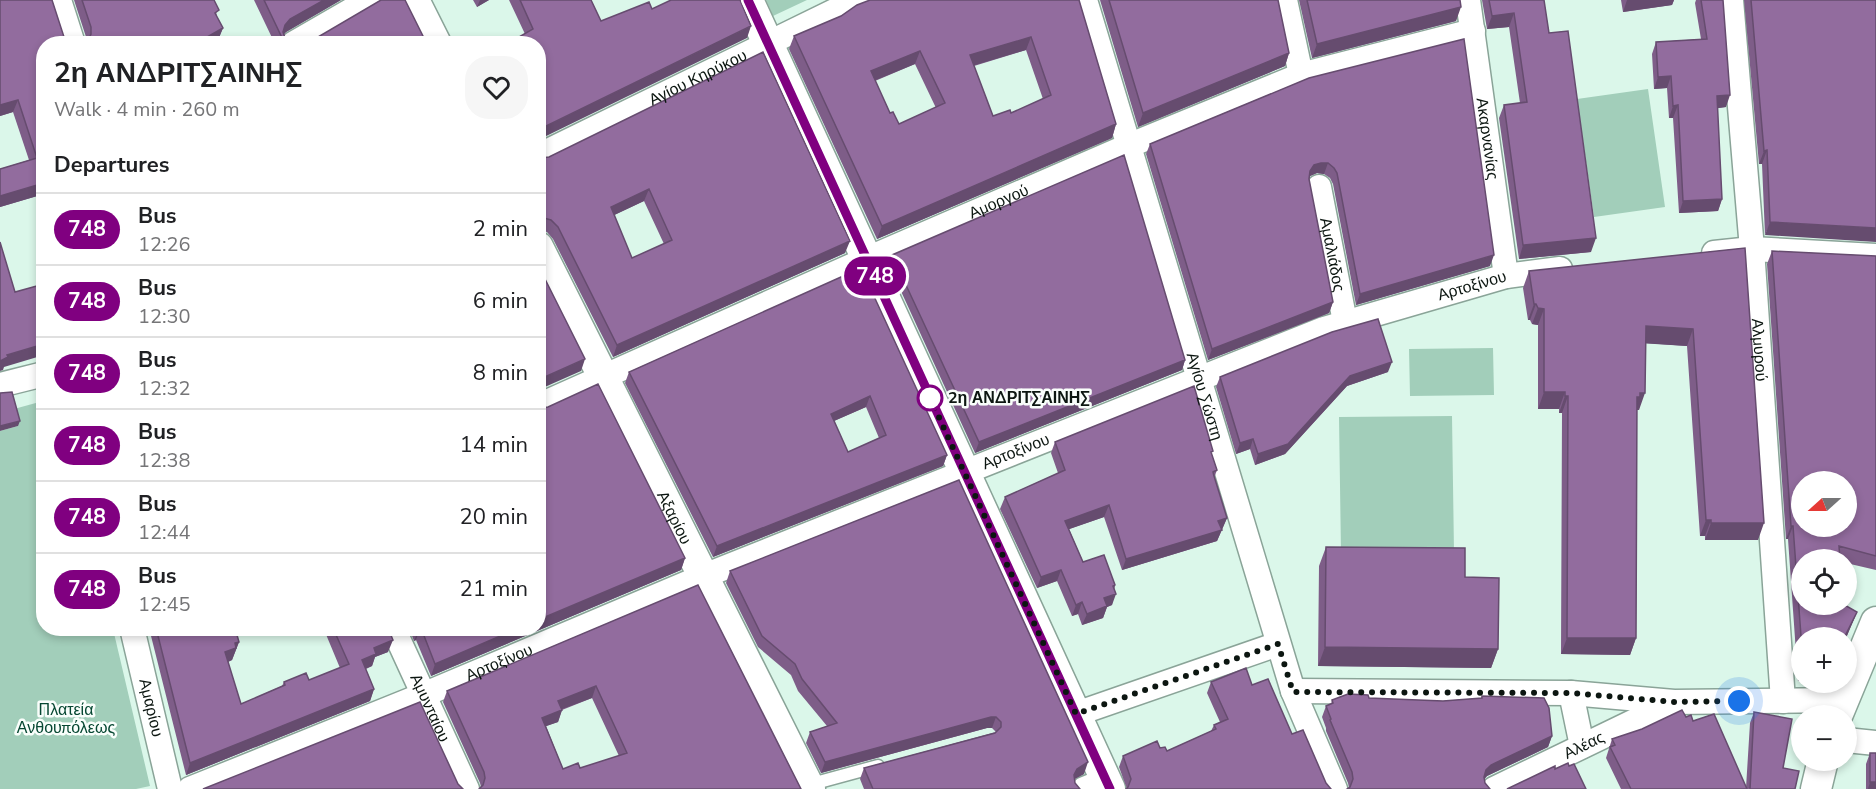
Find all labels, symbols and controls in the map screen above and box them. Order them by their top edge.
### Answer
street label: Αγίου Κηρύκου [645,44,751,111]
text: 2η ΑΝΔΡΙΤΣΑΙΝΗΣ [54,54,302,92]
button: heart [465,56,528,119]
text: Walk · 4 min · 260 m [54,96,240,123]
street label: Ακαρνανίας [1471,96,1504,181]
text: Departures [54,150,169,180]
street label: Αμοργού [965,179,1032,225]
text: Bus [138,201,177,231]
text: 2 min [473,214,528,244]
text: 748 [68,215,106,243]
street label: Αμαλιάδος [1314,216,1350,294]
text: 12:26 [138,231,191,258]
line badge: 748 [840,256,910,296]
text: 748 [856,262,894,290]
street label: Αρτοξίνου [1435,265,1509,306]
text: Bus [138,273,177,303]
text: 6 min [473,286,528,316]
text: 748 [68,287,106,315]
text: 12:30 [138,303,191,330]
street label: Αλμυρού [1746,318,1772,382]
text: Bus [138,345,177,375]
street label: Αγίου Σώστη [1181,350,1228,443]
text: 8 min [473,358,528,388]
text: 748 [68,359,106,387]
text: 12:32 [138,375,191,402]
marker: 2η ΑΝΔΡΙΤΣΑΙΝΗΣ [917,385,943,411]
place label: 2η ΑΝΔΡΙΤΣΑΙΝΗΣ [948,387,1090,409]
text: Bus [138,417,177,447]
street label: Αρτοξίνου [979,428,1053,475]
text: 14 min [460,430,528,460]
text: 748 [68,431,106,459]
text: 12:38 [138,447,191,474]
north arrow [1791,471,1857,537]
map controls [1791,471,1857,771]
street label: Αξαρίου [651,487,697,548]
text: Bus [138,489,177,519]
text: 20 min [460,502,528,532]
text: 748 [68,503,106,531]
text: 12:44 [138,519,191,546]
button: locate [1791,549,1857,615]
text: Bus [138,561,177,591]
text: 21 min [460,574,528,604]
text: 748 [68,575,106,603]
text: 12:45 [138,591,191,618]
button: + [1791,627,1857,693]
street label: Αρτοξίνου [462,639,536,687]
street label: Αμυνταίου [405,670,455,746]
street label: Αμαρίου [133,676,168,739]
your location [1724,686,1754,716]
park label: Πλατεία Ανθουπόλεως [17,699,115,739]
button: − [1791,705,1857,771]
street label: Αλέας [1560,726,1608,765]

